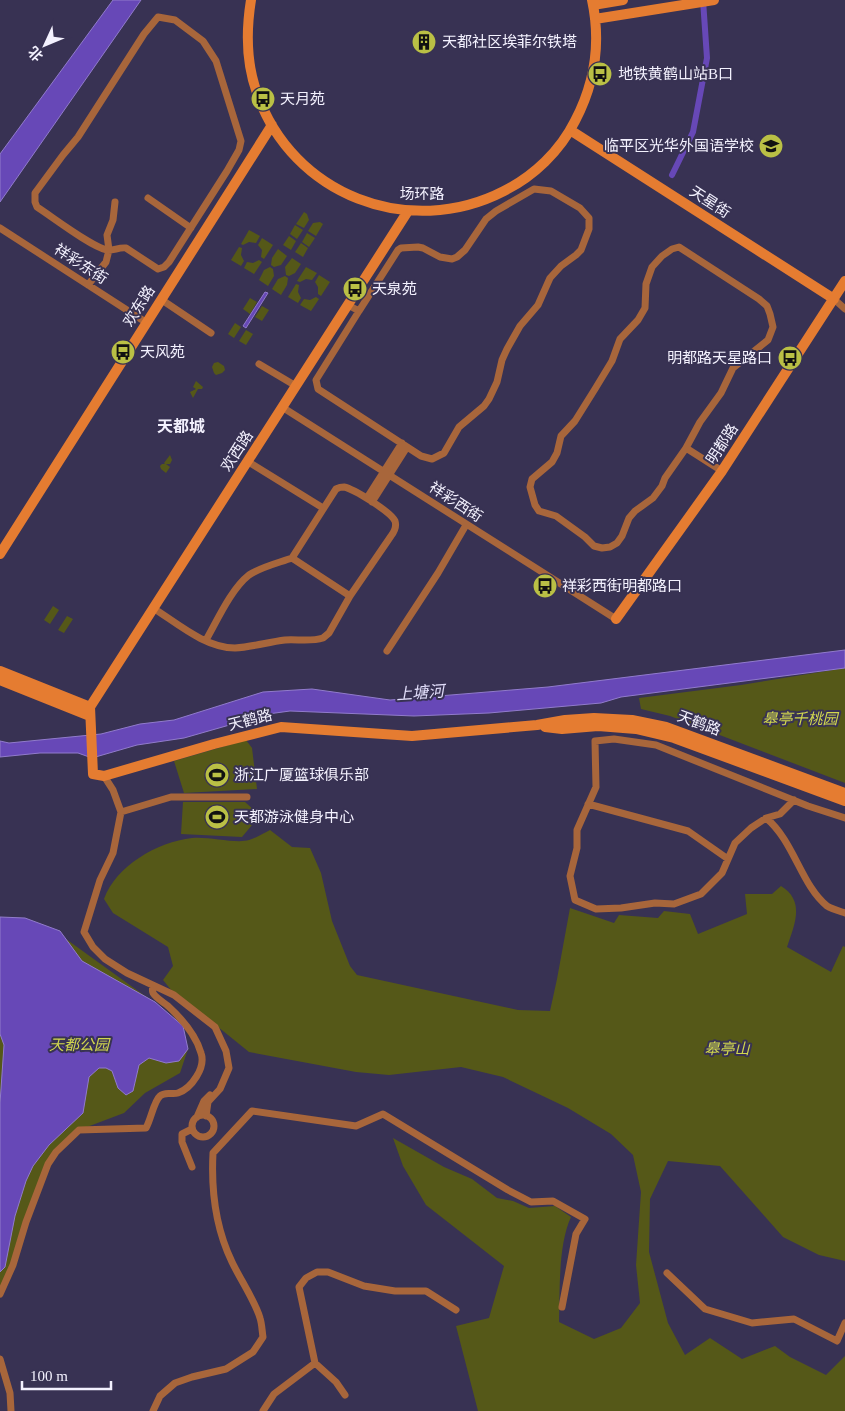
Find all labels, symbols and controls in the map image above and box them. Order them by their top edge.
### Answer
north arrow [20,20,70,70]
building icon: 天都社区埃菲尔铁塔 [411,29,437,55]
place label: 天都社区埃菲尔铁塔 [442,33,577,50]
text: 北 [26,43,46,64]
bus stop icon: 地铁黄鹤山站B口 [587,61,613,87]
place label: 地铁黄鹤山站B口 [618,66,733,82]
bus stop icon: 天月苑 [250,86,276,112]
place label: 天月苑 [280,91,325,107]
school or university icon: 临平区光华外国语学校 [758,133,784,159]
place label: 临平区光华外国语学校 [604,137,754,154]
street label: 天星街 [687,183,733,221]
street label: 场环路 [399,186,445,202]
street label: 祥彩东街 [51,241,111,287]
bus stop icon: 天泉苑 [342,276,368,302]
place label: 天泉苑 [372,281,417,297]
street label: 欢东路 [120,283,158,329]
bus stop icon: 天风苑 [110,339,136,365]
place label: 天风苑 [140,344,185,360]
bus stop icon: 明都路天星路口 [777,345,803,371]
place label: 明都路天星路口 [667,350,772,366]
district label: 天都城 [157,417,205,435]
street label: 明都路 [703,421,741,467]
street label: 欢西路 [218,428,256,474]
street label: 祥彩西街 [426,479,486,525]
bus stop icon: 祥彩西街明都路口 [532,573,558,599]
place label: 祥彩西街明都路口 [562,578,682,594]
water label: 上塘河 [395,682,448,703]
street label: 天鹤路 [226,707,274,733]
street label: 天鹤路 [675,708,723,738]
park label: 皋亭千桃园 [762,711,839,727]
sports icon: 浙江广厦篮球俱乐部 [204,762,230,788]
place label: 浙江广厦篮球俱乐部 [234,767,369,783]
sports icon: 天都游泳健身中心 [204,804,230,830]
place label: 天都游泳健身中心 [234,809,354,825]
park label: 天都公园 [49,1037,111,1053]
park label: 皋亭山 [704,1041,750,1057]
scale bar [22,1358,111,1390]
text: 100 m [30,1368,68,1384]

